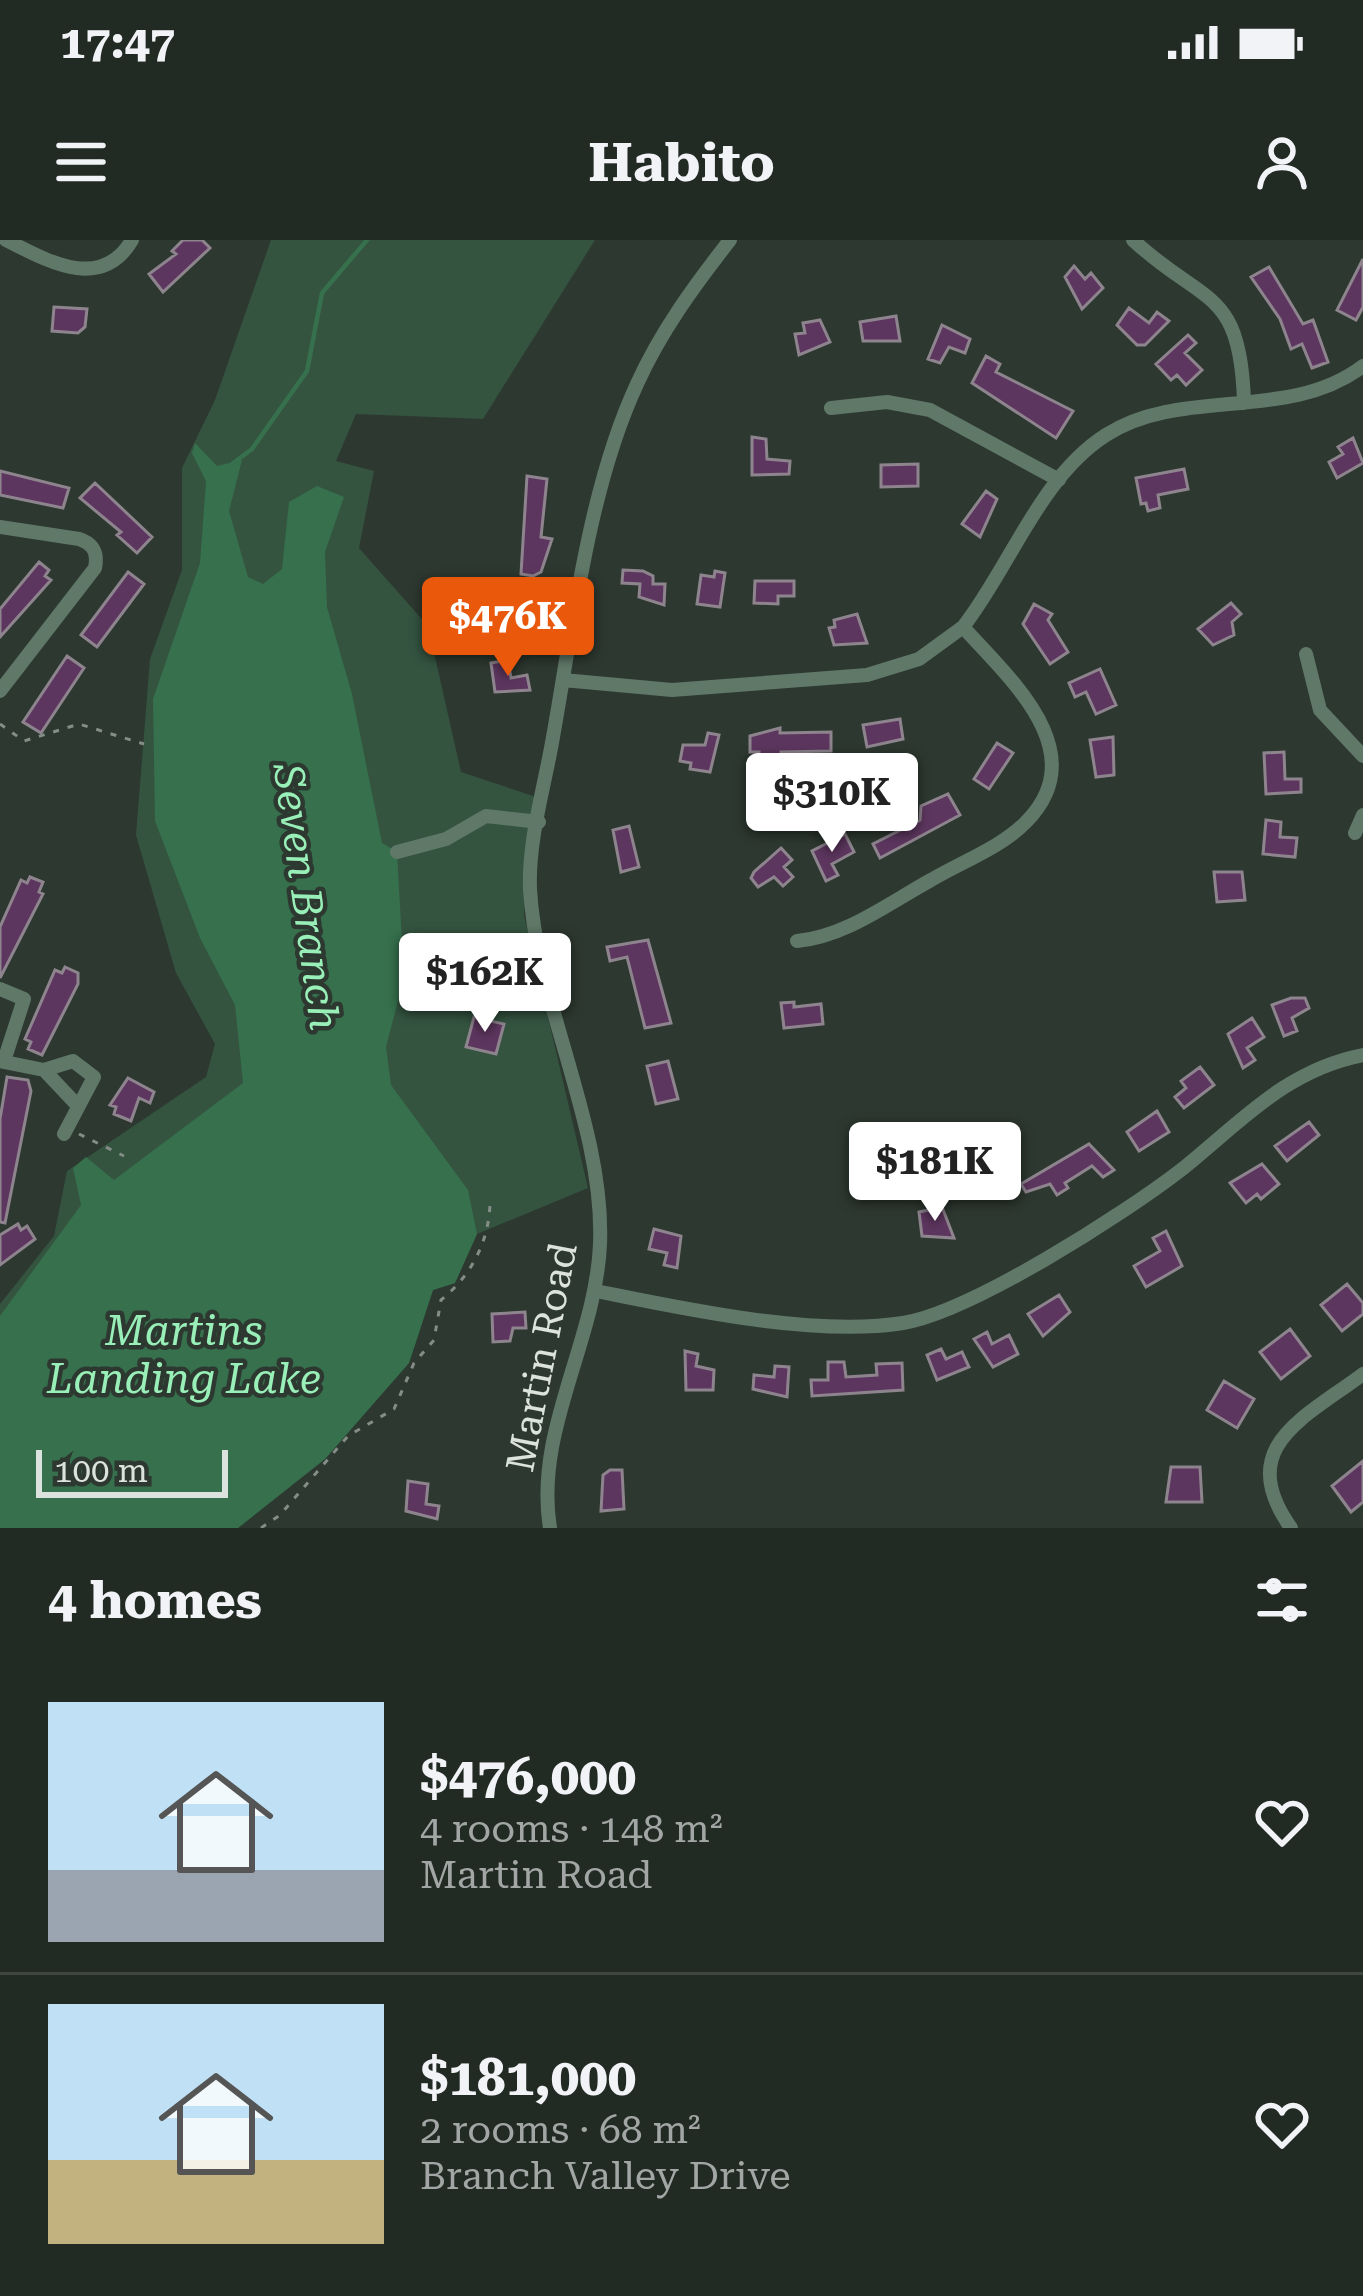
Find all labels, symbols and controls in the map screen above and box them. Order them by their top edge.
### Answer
text: 17:47 [60,16,175,69]
icon: menu [48,129,114,195]
icon: person [1249,129,1315,195]
text: Habito [588,131,775,194]
pin: $476K [424,577,592,679]
text: $476K [449,593,567,639]
pin: $310K [748,753,916,855]
water label: Seven Branch [263,760,349,1033]
text: $310K [773,769,891,815]
pin: $162K [401,933,569,1035]
text: $162K [426,949,544,995]
pin: $181K [851,1122,1019,1224]
text: $181K [876,1138,994,1184]
street label: Martin Road [497,1239,587,1476]
water label: Martins Landing Lake [46,1306,321,1403]
scale bar [36,1444,228,1497]
text: 100 m [54,1451,148,1490]
icon: filters [1249,1567,1315,1633]
text: 4 homes [48,1571,262,1630]
text: $476,000 [420,1747,636,1806]
icon: home [144,1750,288,1894]
icon: heart [1249,1789,1315,1855]
text: 4 rooms · 148 m² [420,1806,723,1852]
text: Martin Road [420,1852,652,1898]
text: $181,000 [420,2048,636,2107]
icon: home [144,2052,288,2196]
icon: heart [1249,2091,1315,2157]
text: 2 rooms · 68 m² [420,2107,701,2153]
text: Branch Valley Drive [420,2153,791,2199]

